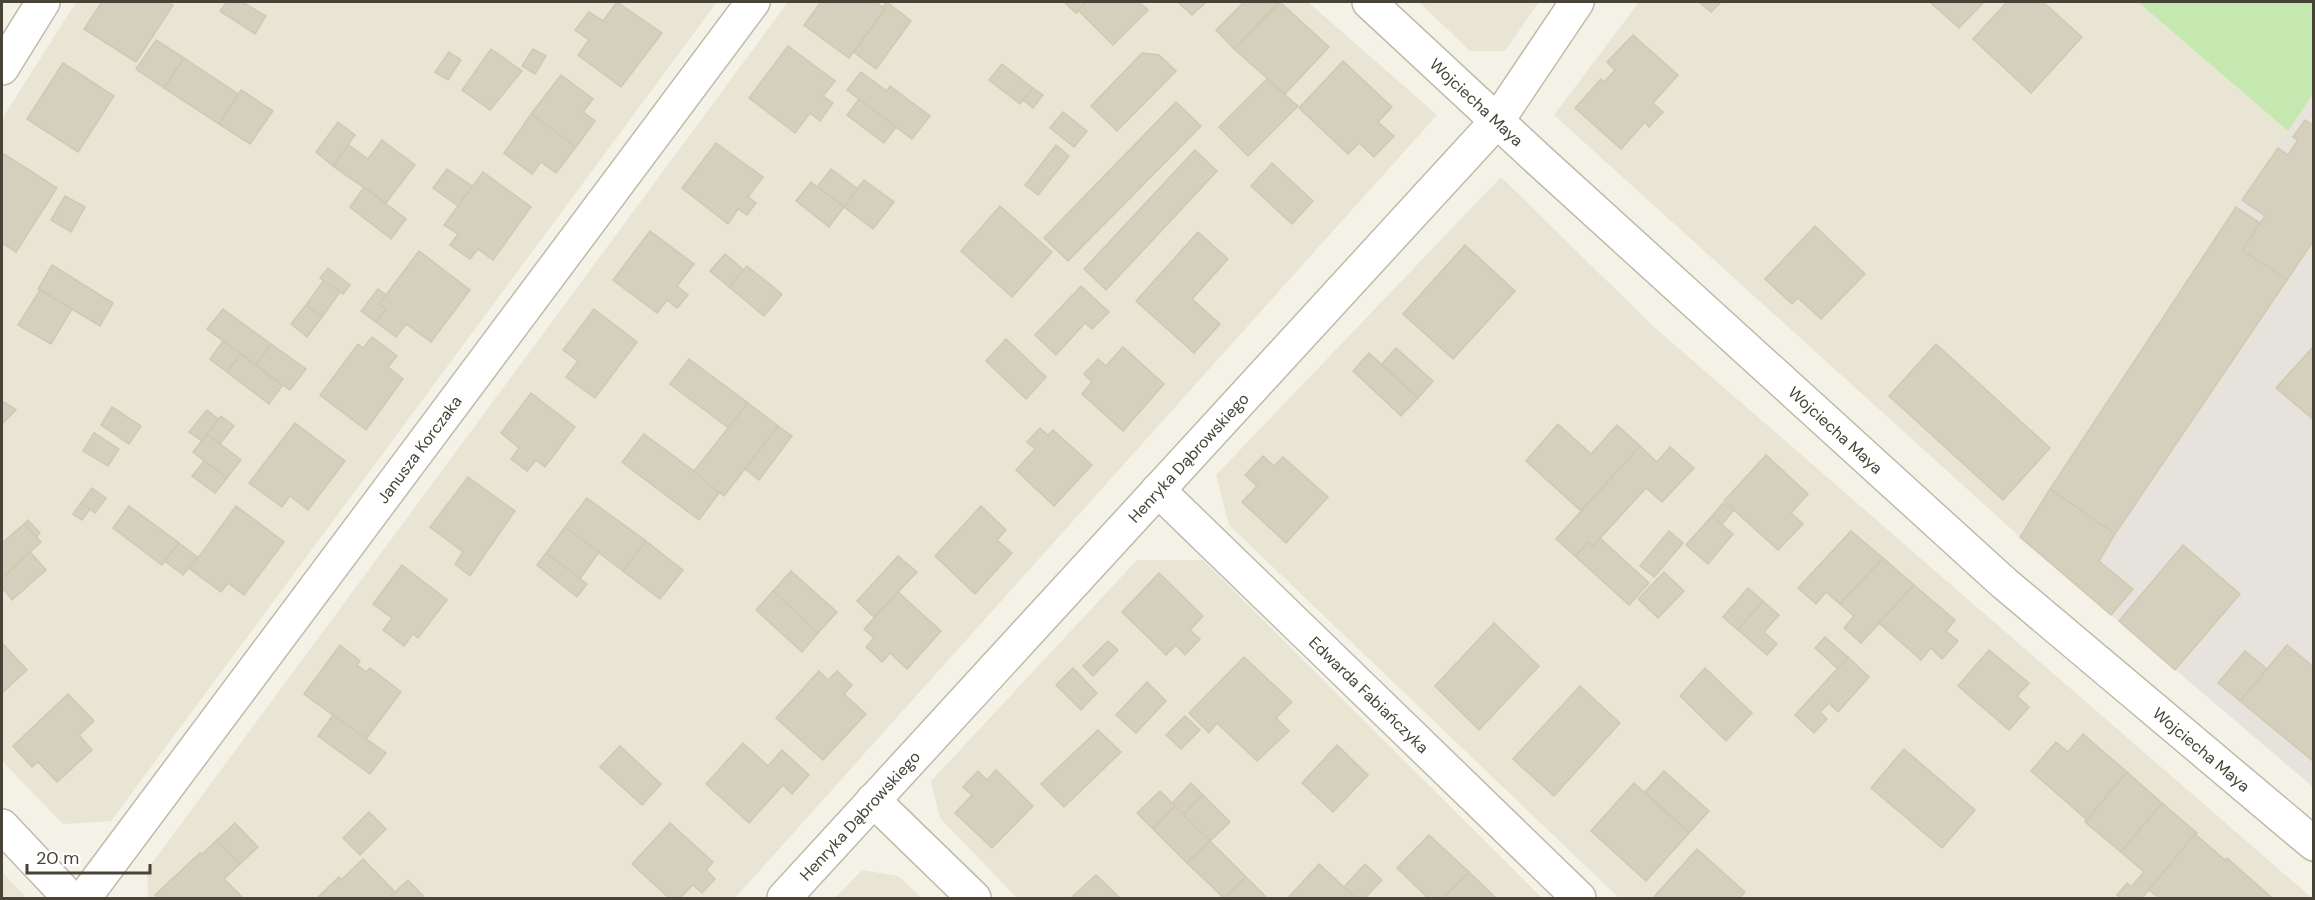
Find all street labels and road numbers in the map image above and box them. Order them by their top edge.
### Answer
street label: Wojciecha Maya [1425,53,1528,151]
street label: Wojciecha Maya [1784,381,1887,478]
street label: Henryka Dąbrowskiego [1123,388,1253,527]
street label: Janusza Korczaka [372,391,466,507]
street label: Edwarda Fabiańczyka [1305,632,1434,757]
street label: Wojciecha Maya [2149,702,2254,796]
street label: Henryka Dąbrowskiego [795,746,925,885]

